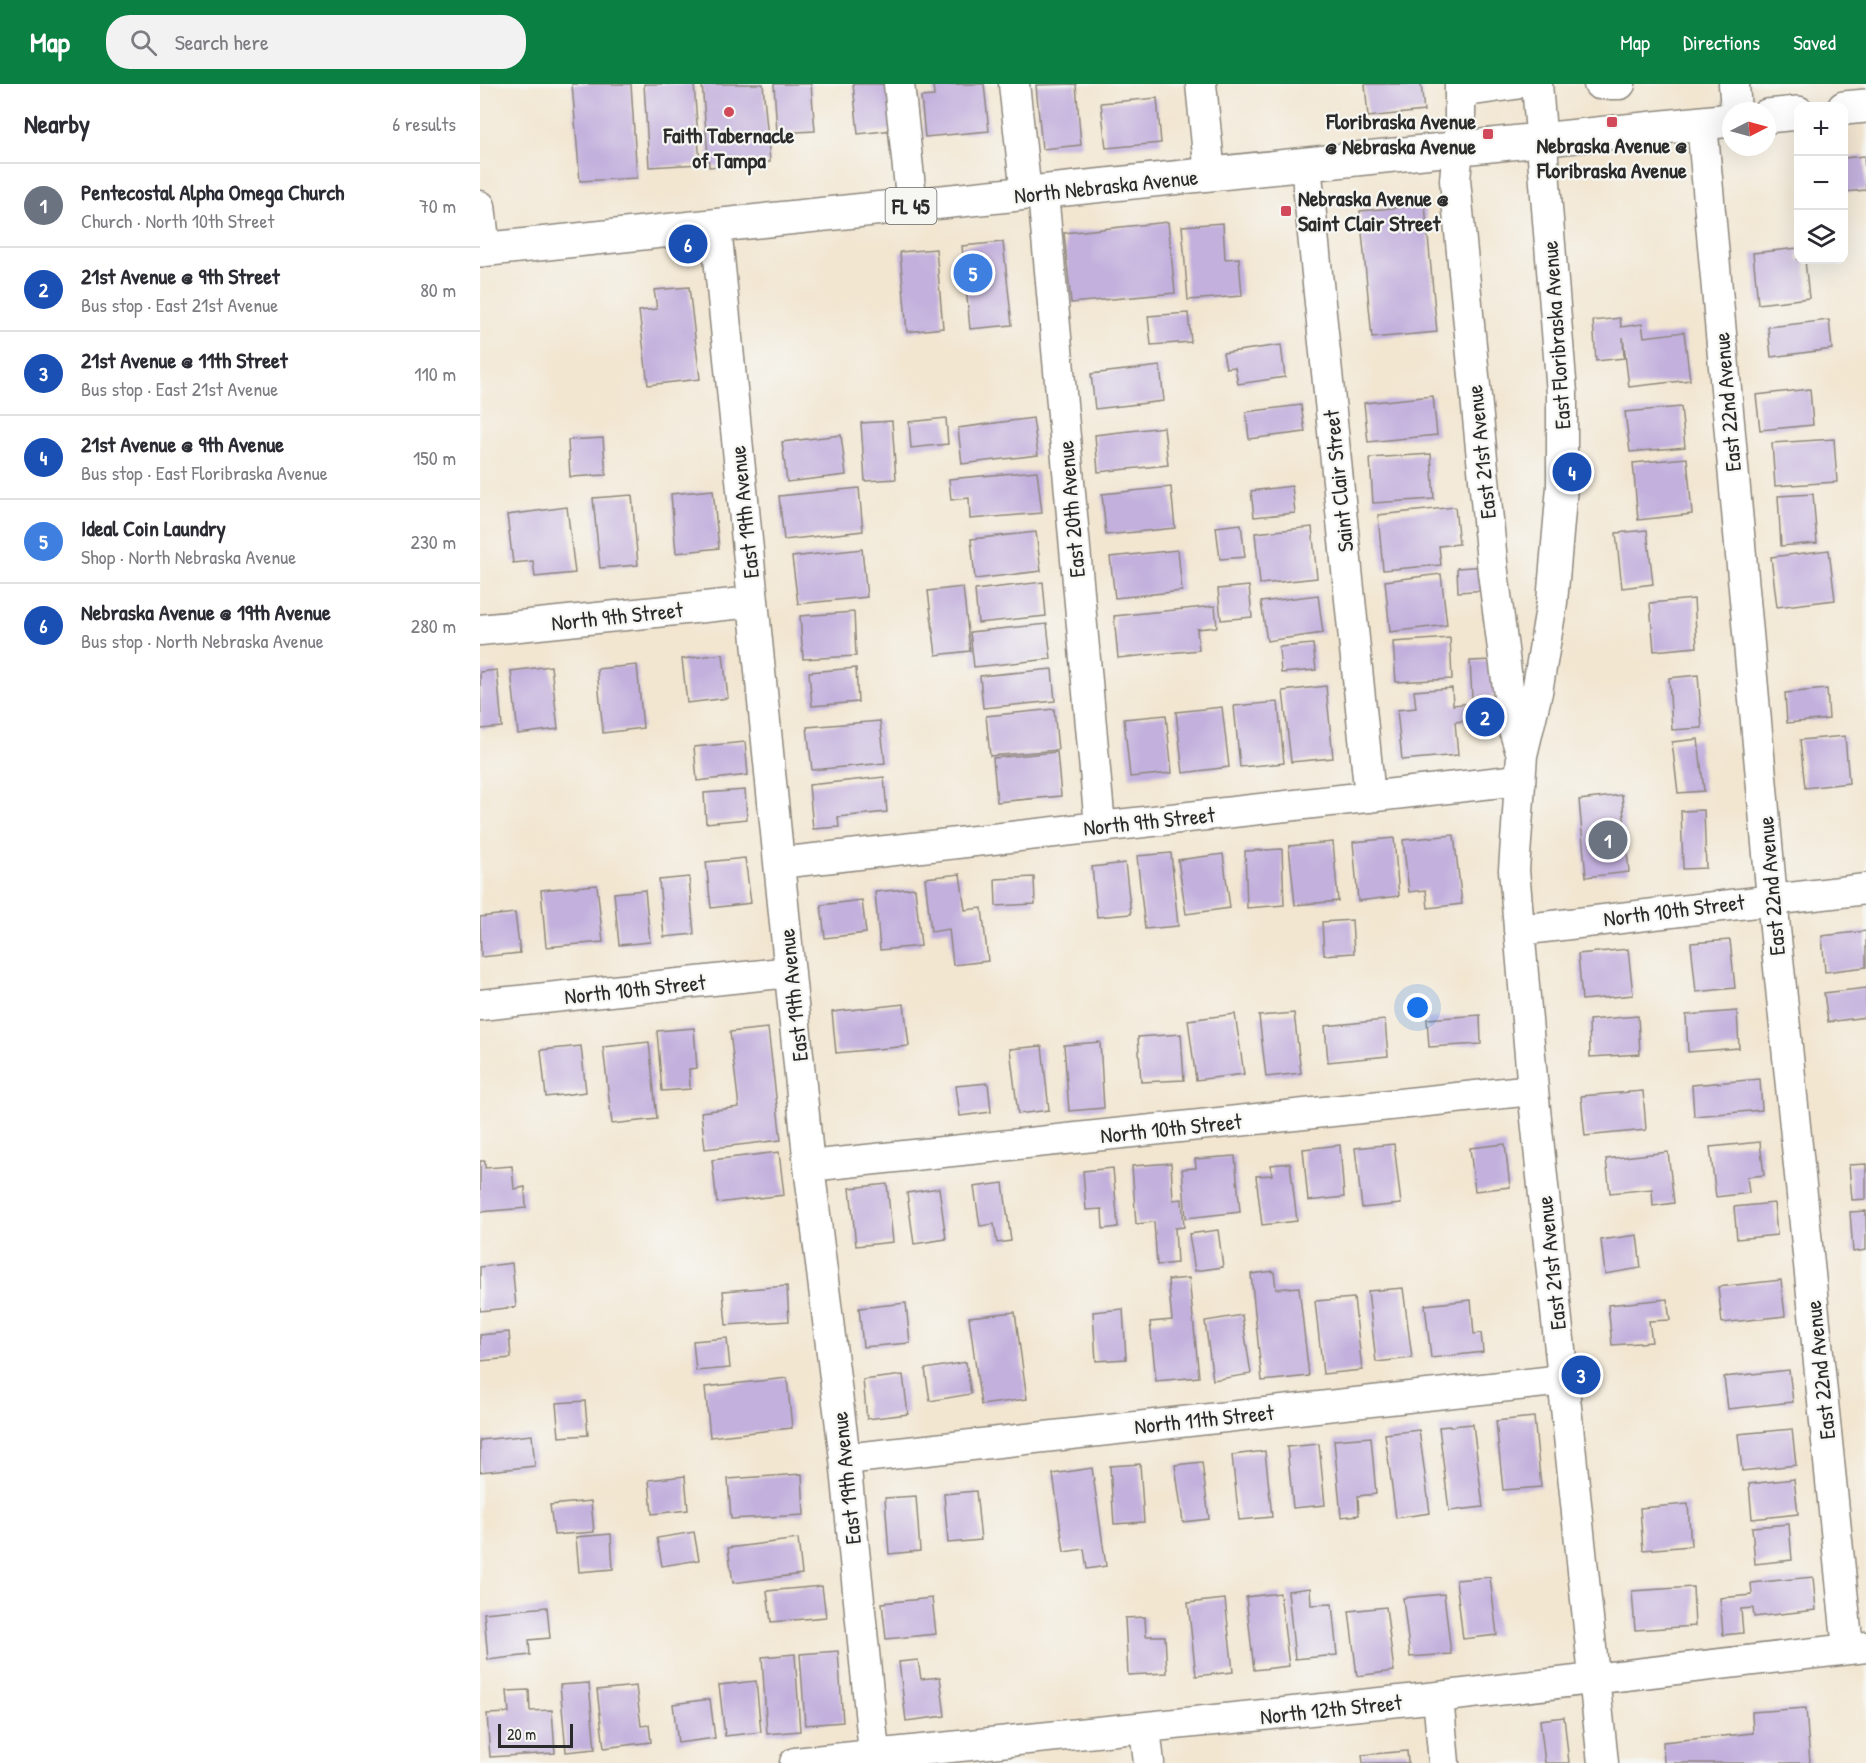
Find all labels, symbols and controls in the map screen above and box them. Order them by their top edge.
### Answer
search box [106,15,526,69]
text: Map [30,23,70,61]
icon: search [127,26,160,59]
text: Search here [175,27,269,57]
text: Map [1620,28,1650,57]
text: Directions [1683,28,1760,57]
text: Saved [1793,28,1836,57]
north arrow [1722,102,1776,156]
map controls [1794,102,1848,264]
button: + [1794,102,1848,156]
marker: Faith Tabernacle of Tampa [722,105,736,119]
text: Nearby [24,106,90,141]
place label: Floribraska Avenue @ Nebraska Avenue [1325,106,1476,161]
text: 6 results [392,110,456,137]
marker: Nebraska Avenue @ Floribraska Avenue [1605,115,1619,129]
place label: Faith Tabernacle of Tampa [663,120,795,176]
marker: Floribraska Avenue @ Nebraska Avenue [1481,127,1495,141]
place label: Nebraska Avenue @ Floribraska Avenue [1536,130,1687,185]
button: − [1794,156,1848,210]
street label: North Nebraska Avenue [1013,161,1200,211]
text: Pentecostal Alpha Omega Church [81,177,344,207]
place label: Nebraska Avenue @ Saint Clair Street [1298,183,1449,238]
road number: FL 45 [886,188,936,224]
text: 1 [40,192,47,219]
text: 70 m [419,192,456,219]
marker: Nebraska Avenue @ Saint Clair Street [1279,204,1293,218]
text: Church · North 10th Street [81,207,274,234]
button: layers [1794,210,1848,264]
pin: 6 [668,222,708,266]
street label: East Floribraska Avenue [1534,239,1578,430]
pin: 5 [954,250,992,296]
text: 21st Avenue @ 9th Street [81,261,280,291]
text: 2 [39,276,48,303]
text: 80 m [420,276,456,303]
text: Bus stop · East 21st Avenue [81,291,278,318]
street label: East 22nd Avenue [1706,331,1748,473]
text: 21st Avenue @ 11th Street [81,345,287,375]
text: 3 [39,360,48,387]
text: 110 m [414,360,456,387]
text: Bus stop · East 21st Avenue [81,375,278,402]
street label: East 21st Avenue [1459,383,1503,521]
street label: Saint Clair Street [1316,408,1360,553]
text: 21st Avenue @ 9th Avenue [81,429,284,459]
street label: East 20th Avenue [1050,439,1092,579]
text: 4 [40,444,47,471]
text: 150 m [413,444,456,471]
street label: East 19th Avenue [722,444,766,580]
pin: 4 [1552,450,1592,494]
text: Bus stop · East Floribraska Avenue [81,459,328,486]
text: Ideal Coin Laundry [81,513,226,543]
text: 5 [39,528,48,555]
text: 230 m [411,528,456,555]
text: Shop · North Nebraska Avenue [81,543,296,570]
street label: North 9th Street [550,594,685,638]
text: Nebraska Avenue @ 19th Avenue [81,597,331,627]
text: 6 [40,612,47,639]
text: 280 m [411,612,456,639]
text: Bus stop · North Nebraska Avenue [81,627,324,654]
pin: 2 [1466,694,1504,740]
street label: North 9th Street [1082,799,1217,843]
street label: East 22nd Avenue [1750,815,1792,957]
pin: 1 [1588,818,1628,862]
street label: North 10th Street [1602,886,1747,934]
street label: East 19th Avenue [771,927,815,1063]
street label: North 10th Street [563,967,708,1011]
your location [1403,993,1432,1022]
street label: North 10th Street [1099,1106,1244,1150]
street label: East 21st Avenue [1529,1194,1573,1332]
street label: East 22nd Avenue [1798,1299,1842,1441]
pin: 3 [1562,1352,1600,1398]
street label: North 11th Street [1133,1397,1276,1441]
street label: East 19th Avenue [824,1410,868,1546]
street label: North 12th Street [1259,1687,1404,1731]
scale bar [498,1721,573,1748]
text: 20 m [507,1723,536,1745]

